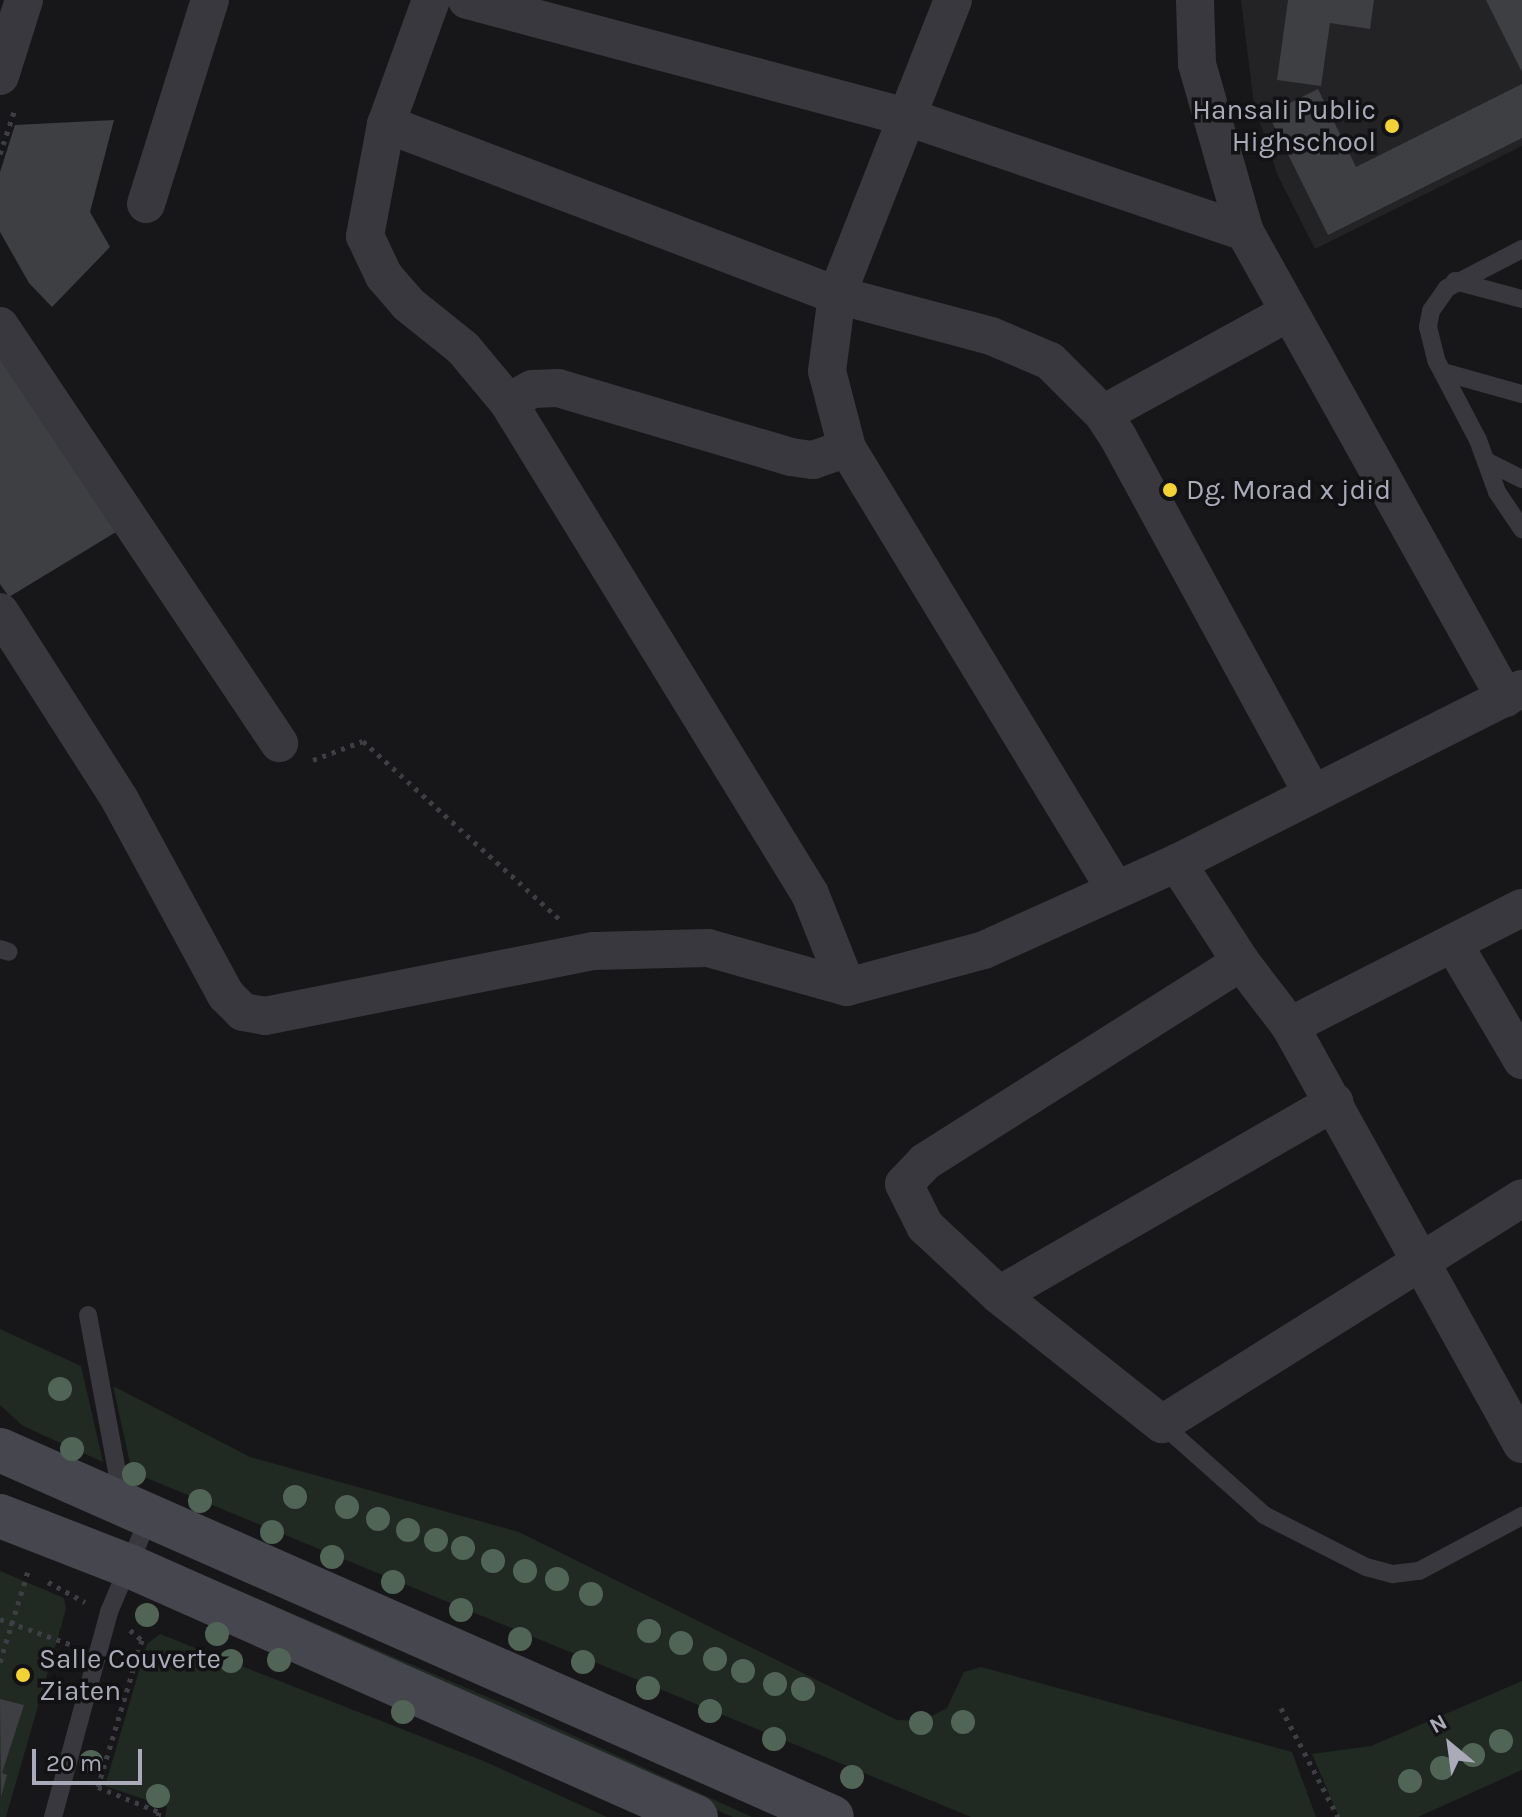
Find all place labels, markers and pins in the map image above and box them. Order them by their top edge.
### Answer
place label: Hansali Public Highschool [1192,93,1376,159]
marker: Hansali Public Highschool [1383,117,1401,135]
place label: Dg. Morad x jdid [1186,473,1391,507]
marker: Dg. Morad x jdid [1161,481,1179,499]
place label: Salle Couverte Ziaten [39,1642,221,1708]
marker: Salle Couverte Ziaten [14,1666,32,1684]

